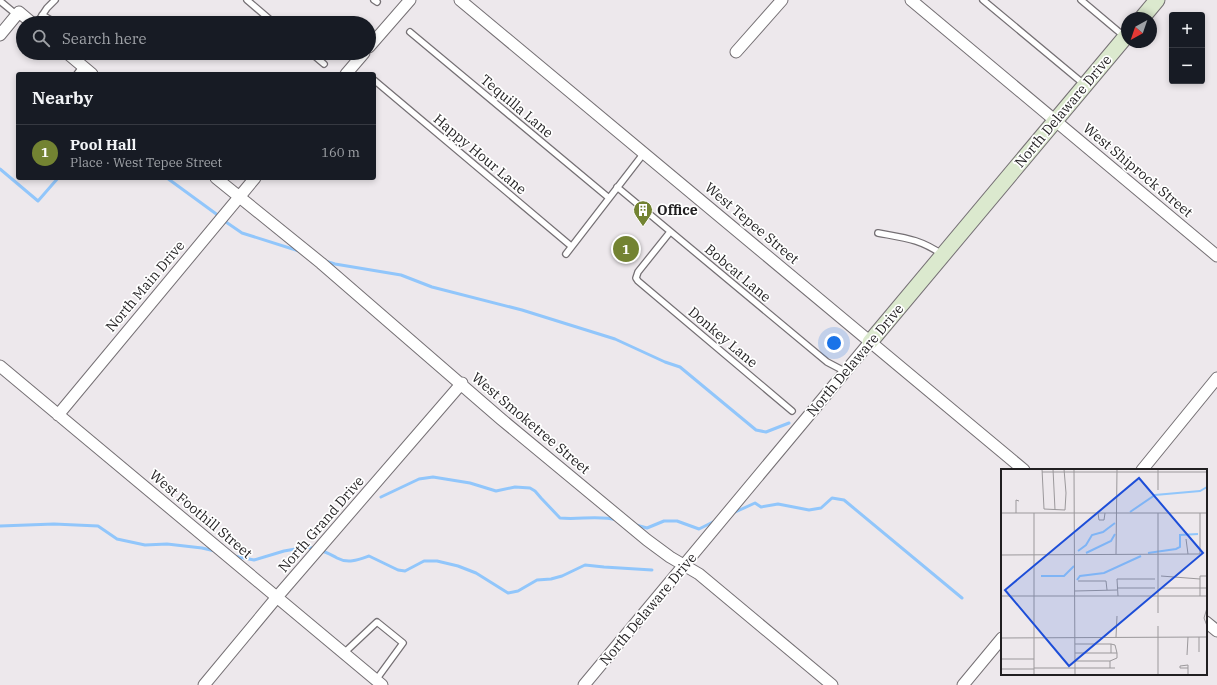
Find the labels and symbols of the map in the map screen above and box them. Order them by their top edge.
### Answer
north arrow [1121,12,1157,48]
street label: North Delaware Drive [1011,51,1115,171]
street label: Tequilla Lane [477,70,557,142]
street label: Happy Hour Lane [430,110,530,198]
street label: West Shiprock Street [1080,119,1196,221]
street label: West Tepee Street [701,178,803,268]
building icon: Office [632,199,654,227]
place label: Office [657,201,698,219]
pin: 1 [613,234,639,264]
street label: North Main Drive [102,237,188,335]
street label: Bobcat Lane [701,240,775,306]
street label: North Delaware Drive [803,300,907,420]
street label: Donkey Lane [685,303,761,371]
your location [824,333,844,353]
street label: West Smoketree Street [468,368,594,478]
street label: West Foothill Street [146,466,256,562]
inset map [1001,469,1207,675]
street label: North Grand Drive [274,472,368,576]
street label: North Delaware Drive [596,549,700,669]

